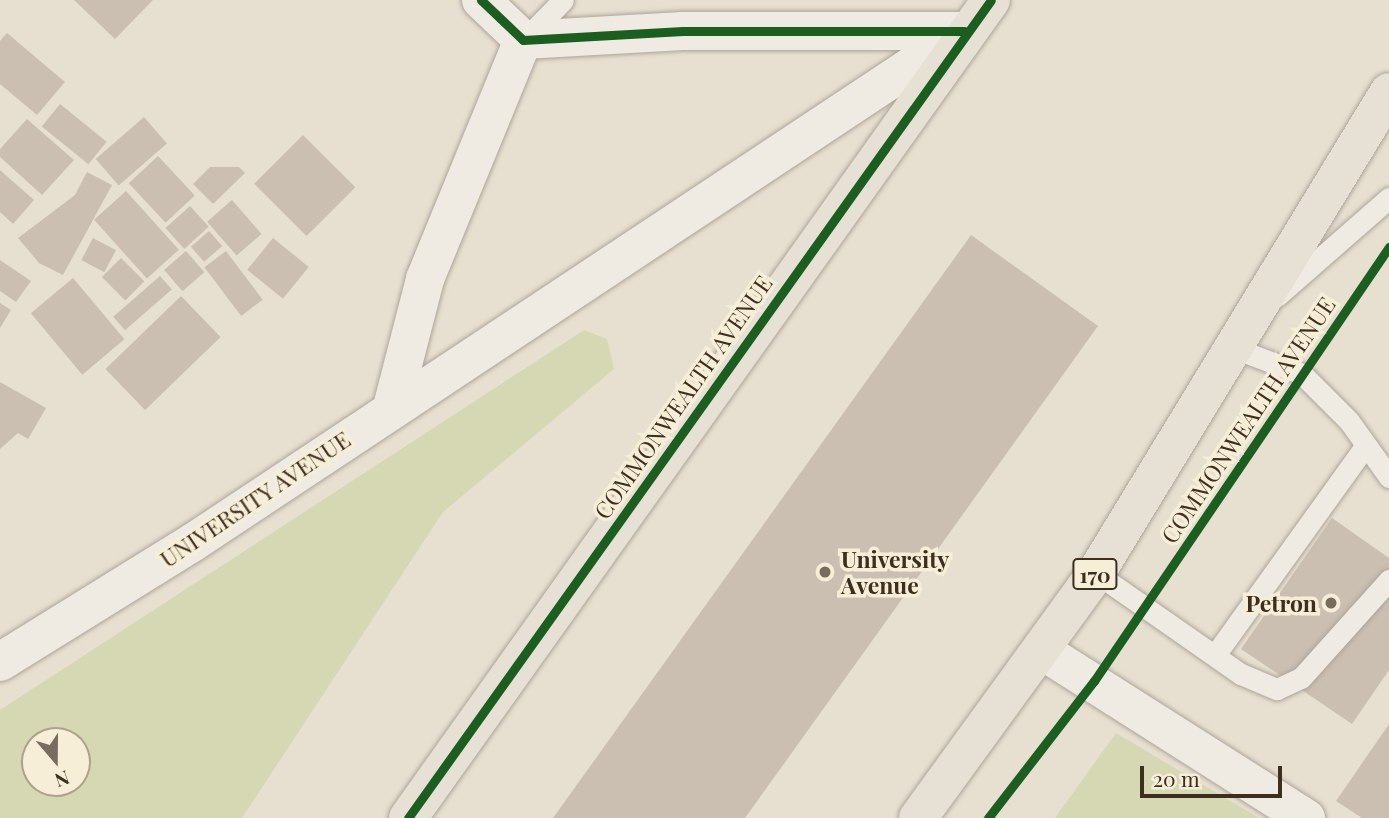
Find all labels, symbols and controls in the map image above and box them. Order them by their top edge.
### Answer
street label: COMMONWEALTH AVENUE [588,270,778,524]
street label: COMMONWEALTH AVENUE [1155,291,1341,549]
street label: UNIVERSITY AVENUE [154,425,356,573]
place label: University Avenue [841,545,949,599]
road number: 170 [1072,556,1118,592]
marker: University Avenue [815,562,835,582]
place label: Petron [1245,589,1317,617]
marker: Petron [1323,595,1339,611]
north arrow [21,727,91,797]
scale bar [1144,752,1286,796]
text: 20 m [1153,764,1200,792]
text: N [52,765,73,794]

